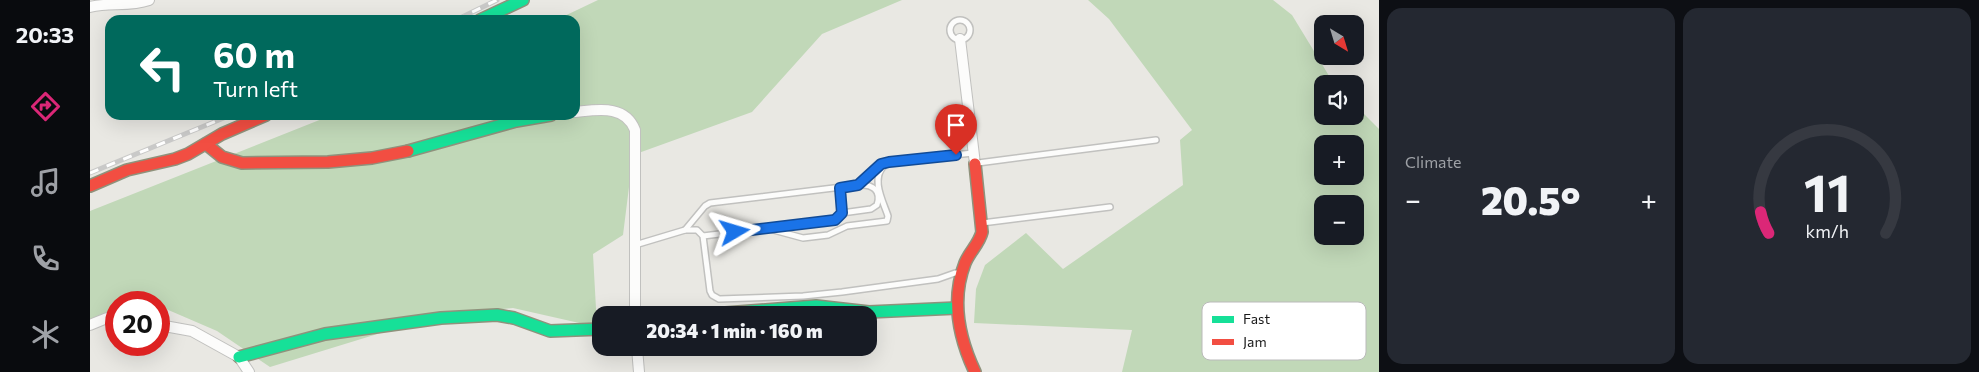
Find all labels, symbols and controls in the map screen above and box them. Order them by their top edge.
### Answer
north arrow [1314,15,1364,65]
map controls [1314,15,1364,245]
text: 20:33 [16,21,74,48]
text: 60 m [213,32,295,75]
icon: left [130,35,195,100]
text: Turn left [213,75,298,102]
button: sound [1314,75,1364,125]
icon: directions [28,89,63,124]
pin [935,104,977,155]
icon: arrive [942,111,970,139]
button: + [1314,135,1364,185]
text: Climate [1405,152,1461,171]
text: 11 [1803,159,1851,223]
icon: music [28,165,63,200]
text: 20.5° [1481,176,1581,223]
text: − [1405,182,1421,216]
text: + [1641,182,1657,216]
button: − [1314,195,1364,245]
position arrow [708,205,760,257]
text: km/h [1805,220,1849,242]
icon: phone [28,241,63,276]
speed limit sign: 20 [105,291,170,356]
legend [1202,302,1366,360]
text: Fast [1243,310,1270,327]
icon: climate [28,317,63,352]
text: 20:34 · 1 min · 160 m [646,319,823,342]
text: Jam [1243,333,1267,350]

